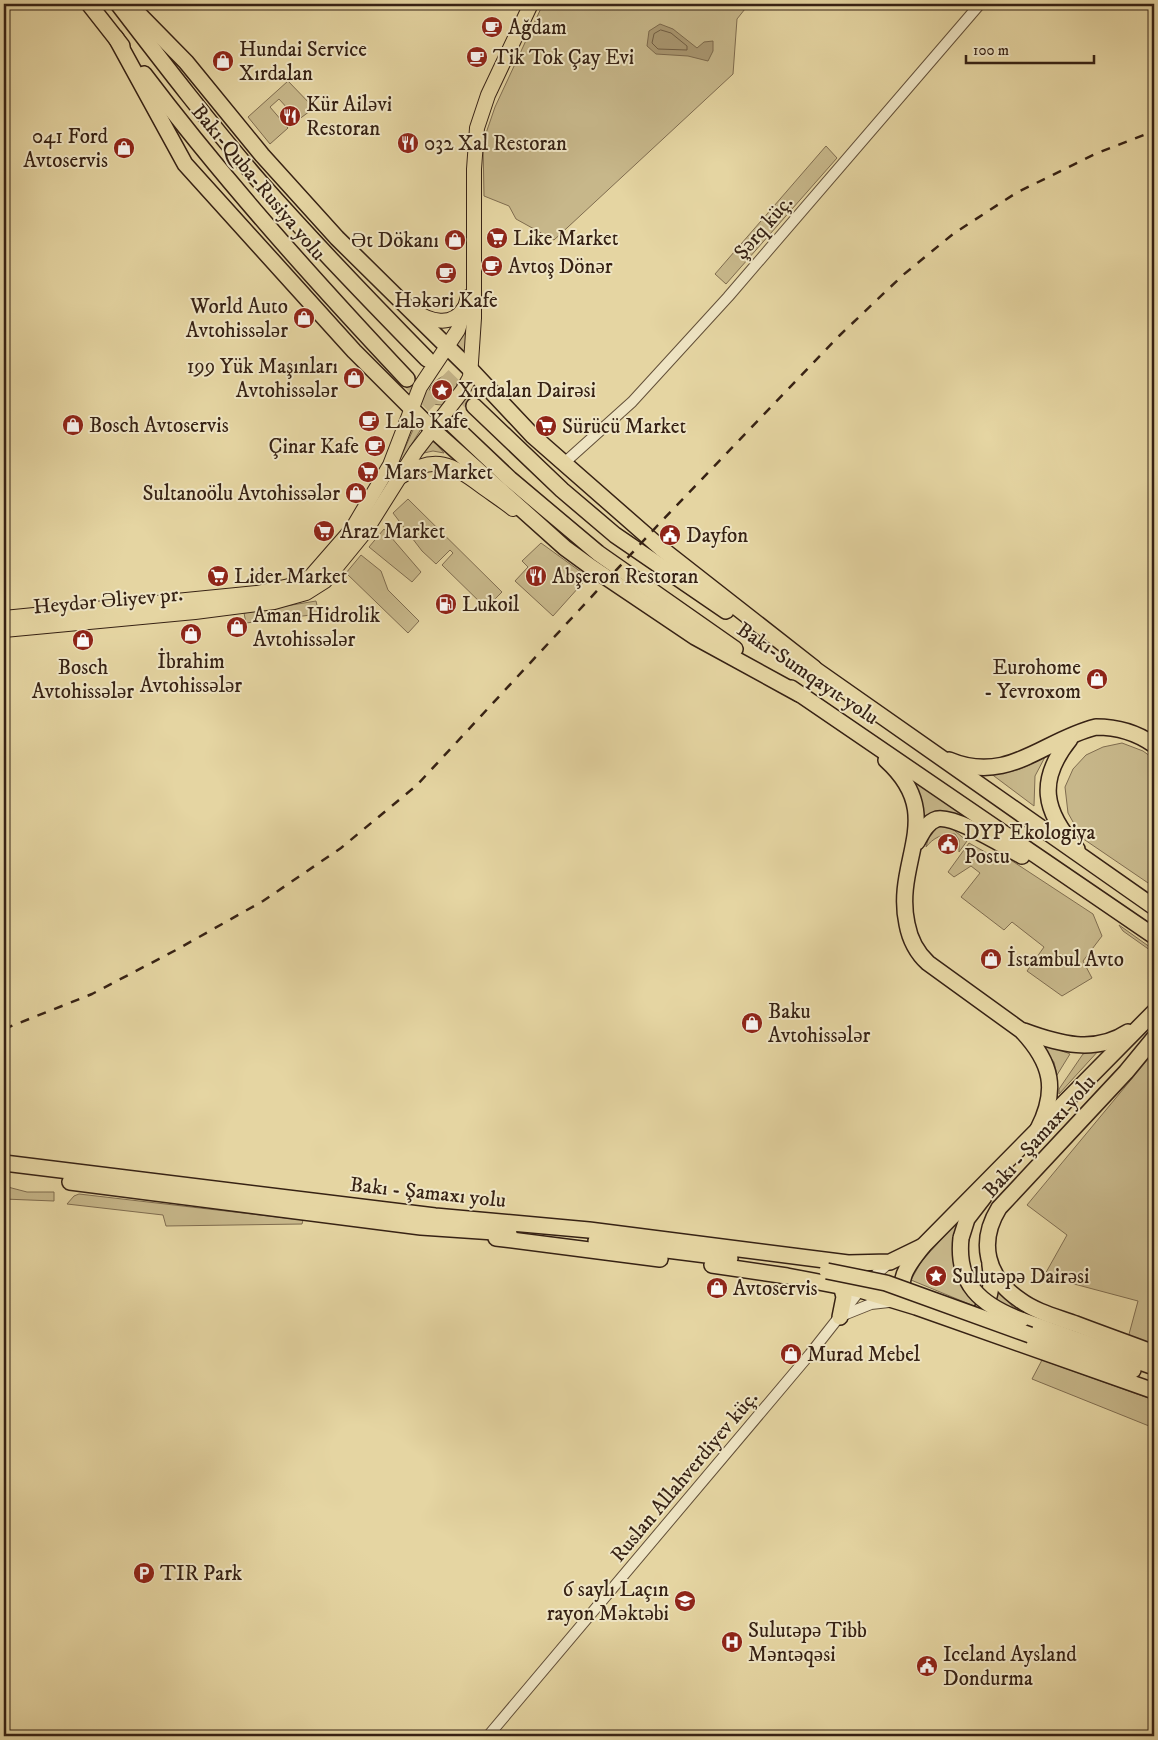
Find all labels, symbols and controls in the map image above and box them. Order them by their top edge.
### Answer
cafe icon: Ağdam [480,15,504,39]
place label: Ağdam [508,15,567,41]
scale bar [966,32,1093,64]
place label: Hundai Service Xırdalan [239,37,367,87]
text: 100 m [973,41,1009,60]
cafe icon: Tik Tok Çay Evi [465,45,489,69]
place label: Tik Tok Çay Evi [493,45,634,71]
shop icon: Hundai Service Xırdalan [211,49,235,73]
place label: Kür Ailəvi Restoran [306,92,392,142]
street label: Bakı-Quba-Rusiya yolu [185,99,331,266]
restaurant icon: Kür Ailəvi Restoran [278,104,302,128]
place label: 041 Ford Avtoservis [23,124,109,174]
restaurant icon: 032 Xal Restoran [396,131,420,155]
place label: 032 Xal Restoran [424,131,567,157]
shop icon: 041 Ford Avtoservis [112,136,136,160]
street label: Şərq küç. [729,190,799,265]
supermarket icon: Like Market [485,226,509,250]
place label: Like Market [513,226,619,252]
place label: Ət Dökanı [351,228,439,254]
shop icon: Ət Dökanı [443,228,467,252]
cafe icon: Avtoş Dönər [480,254,504,278]
place label: Avtoş Dönər [508,254,613,280]
cafe icon: Həkəri Kafe [434,261,458,285]
place label: Həkəri Kafe [394,288,498,314]
place label: World Auto Avtohissələr [186,294,288,344]
shop icon: World Auto Avtohissələr [292,306,316,330]
place label: 199 Yük Maşınları Avtohissələr [187,354,338,404]
shop icon: 199 Yük Maşınları Avtohissələr [342,366,366,390]
place icon: Xırdalan Dairəsi [430,378,454,402]
place label: Xırdalan Dairəsi [458,378,596,404]
cafe icon: Lalə Kafe [357,409,381,433]
place label: Lalə Kafe [385,409,468,435]
shop icon: Bosch Avtoservis [61,413,85,437]
place label: Bosch Avtoservis [89,413,229,439]
supermarket icon: Sürücü Market [534,414,558,438]
place label: Sürücü Market [562,414,687,440]
place label: Çinar Kafe [269,434,359,460]
cafe icon: Çinar Kafe [363,434,387,458]
supermarket icon: Mars Market [356,460,380,484]
place label: Mars Market [384,460,493,486]
place label: Sultanoölu Avtohissələr [143,481,340,507]
shop icon: Sultanoölu Avtohissələr [344,481,368,505]
supermarket icon: Araz Market [312,519,336,543]
place label: Araz Market [340,519,445,545]
public building icon: Dayfon [658,523,682,547]
place label: Dayfon [686,523,748,549]
supermarket icon: Lider Market [206,564,230,588]
place label: Lider Market [234,564,348,590]
restaurant icon: Abşeron Restoran [524,564,548,588]
place label: Abşeron Restoran [552,564,699,590]
street label: Heydər Əliyev pr. [32,581,184,620]
fuel station icon: Lukoil [434,592,458,616]
place label: Lukoil [462,592,520,618]
place label: Aman Hidrolik Avtohissələr [253,603,381,653]
shop icon: Aman Hidrolik Avtohissələr [225,615,249,639]
street label: Bakı-Sumqayıt yolu [732,617,883,731]
shop icon: İbrahim Avtohissələr [179,622,203,646]
shop icon: Bosch Avtohissələr [71,628,95,652]
place label: İbrahim Avtohissələr [140,648,242,699]
place label: Bosch Avtohissələr [32,655,134,705]
place label: Eurohome - Yevroxom [984,655,1081,705]
shop icon: Eurohome - Yevroxom [1085,667,1109,691]
place label: DYP Ekologiya Postu [964,820,1096,870]
public building icon: DYP Ekologiya Postu [936,832,960,856]
place label: İstambul Avto [1007,946,1124,973]
shop icon: İstambul Avto [979,947,1003,971]
place label: Baku Avtohissələr [768,999,870,1049]
shop icon: Baku Avtohissələr [740,1011,764,1035]
street label: Bakı - Şamaxı yolu [978,1070,1102,1204]
street label: Bakı - Şamaxı yolu [349,1172,507,1214]
place icon: Sulutəpə Dairəsi [924,1264,948,1288]
place label: Sulutəpə Dairəsi [952,1264,1089,1290]
shop icon: Avtoservis [705,1276,729,1300]
place label: Avtoservis [733,1276,818,1302]
shop icon: Murad Mebel [779,1342,803,1366]
place label: Murad Mebel [807,1342,921,1368]
street label: Ruslan Allahverdiyev küç. [605,1386,764,1568]
parking icon: TIR Park [132,1561,156,1585]
place label: TIR Park [160,1561,243,1587]
place label: 6 saylı Laçın rayon Məktəbi [547,1577,669,1627]
school or university icon: 6 saylı Laçın rayon Məktəbi [673,1589,697,1613]
place label: Sulutəpə Tibb Məntəqəsi [748,1618,867,1668]
hospital icon: Sulutəpə Tibb Məntəqəsi [720,1630,744,1654]
place label: Iceland Aysland Dondurma [943,1642,1077,1692]
public building icon: Iceland Aysland Dondurma [915,1654,939,1678]

